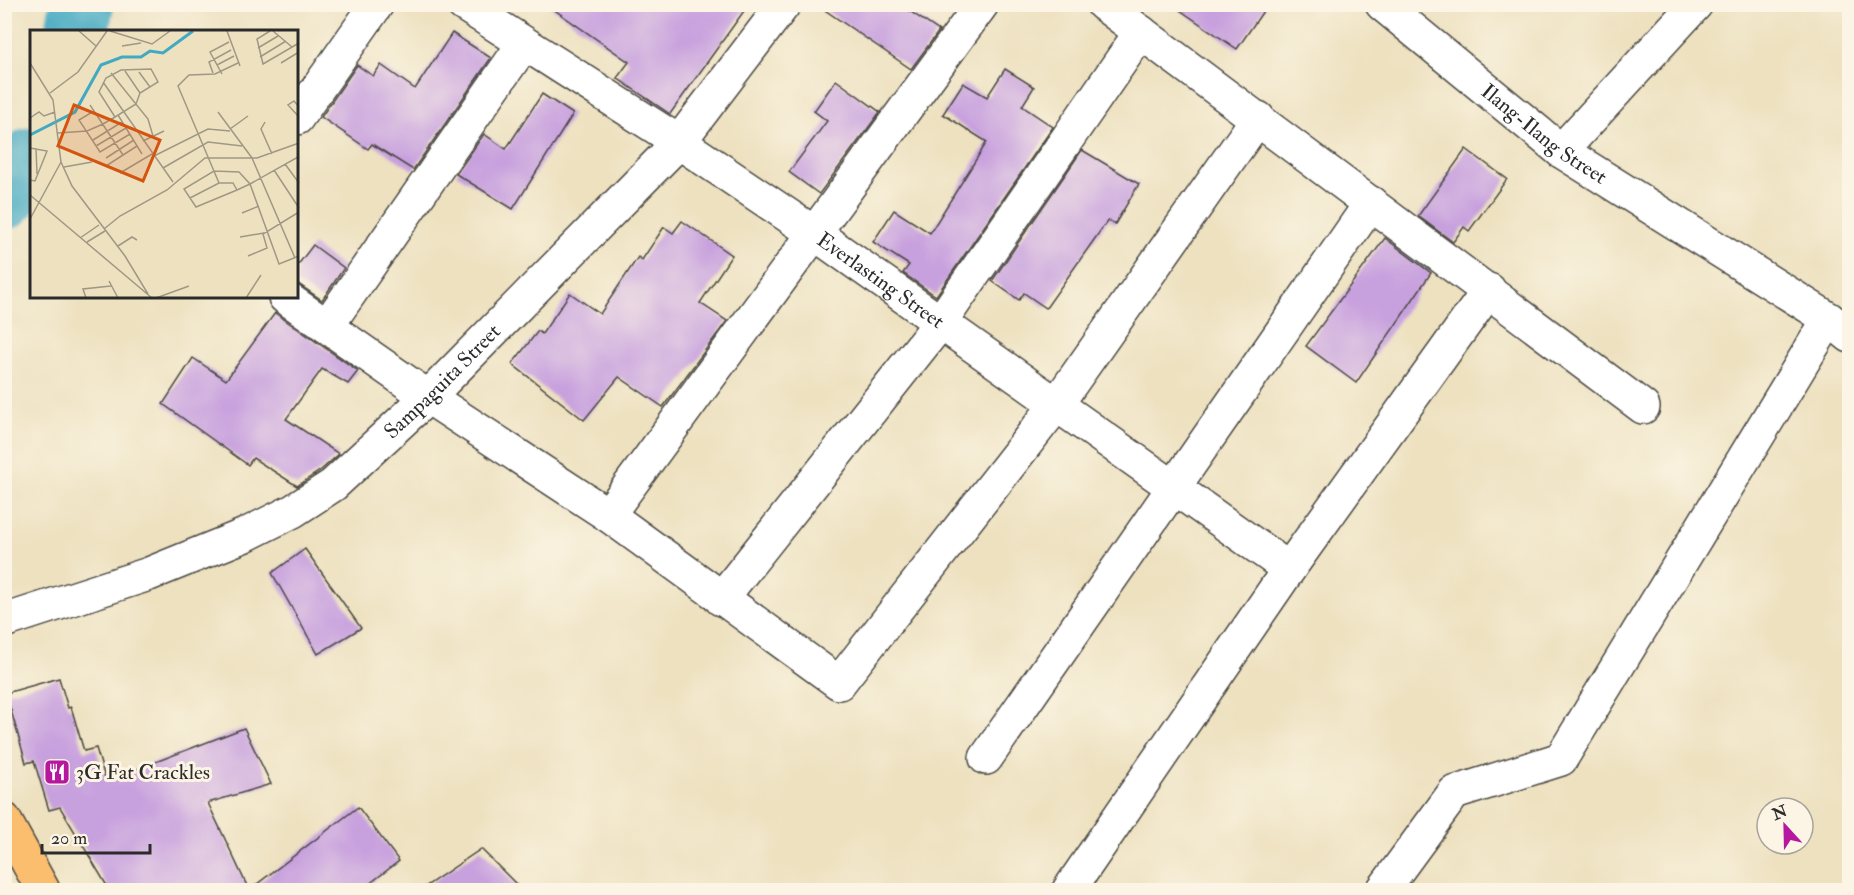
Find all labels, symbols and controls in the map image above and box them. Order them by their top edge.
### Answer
inset map [30,30,298,298]
street label: Ilang-Ilang Street [1475,78,1612,191]
street label: Everlasting Street [812,226,950,335]
street label: Sampaguita Street [378,318,507,445]
restaurant icon: 3G Fat Crackles [42,757,72,787]
place label: 3G Fat Crackles [76,759,210,786]
north arrow [1755,796,1815,856]
text: N [1768,801,1791,825]
scale bar [42,817,150,855]
text: 20 m [51,827,87,850]

